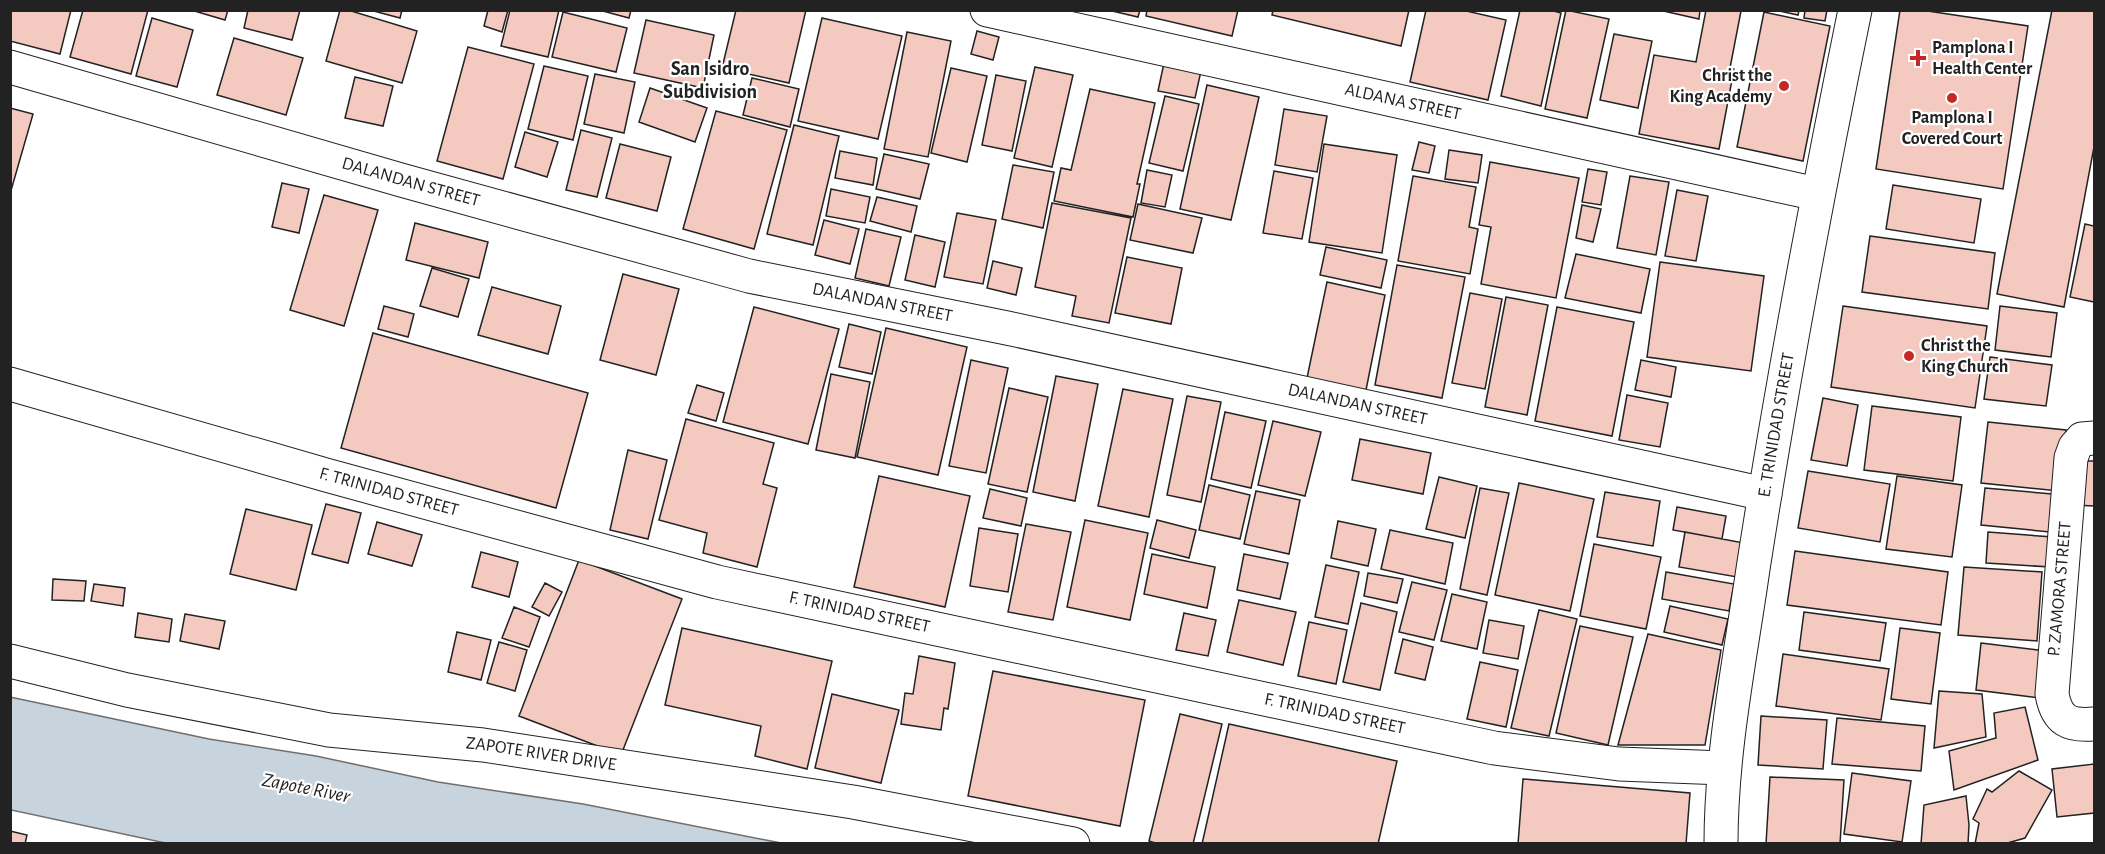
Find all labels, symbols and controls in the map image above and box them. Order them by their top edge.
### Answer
place label: Pamplona I Health Center [1932,39,2033,78]
marker: Pamplona I Health Center [1909,49,1927,67]
district label: San Isidro Subdivision [663,59,757,102]
place label: Christ the King Academy [1669,67,1773,106]
marker: Christ the King Academy [1777,79,1791,93]
street label: ALDANA STREET [1343,81,1463,124]
marker: Pamplona I Covered Court [1945,91,1959,105]
place label: Pamplona I Covered Court [1902,109,2002,148]
street label: DALANDAN STREET [340,154,482,210]
street label: DALANDAN STREET [811,280,954,326]
place label: Christ the King Church [1921,337,2008,376]
marker: Christ the King Church [1902,349,1916,363]
street label: E. TRINIDAD STREET [1756,351,1798,499]
street label: DALANDAN STREET [1286,381,1429,429]
street label: F. TRINIDAD STREET [317,465,461,520]
street label: P. ZAMORA STREET [2045,521,2075,657]
street label: F. TRINIDAD STREET [788,589,932,636]
street label: F. TRINIDAD STREET [1263,690,1407,738]
street label: ZAPOTE RIVER DRIVE [465,734,618,774]
water label: Zapote River [260,770,352,806]

